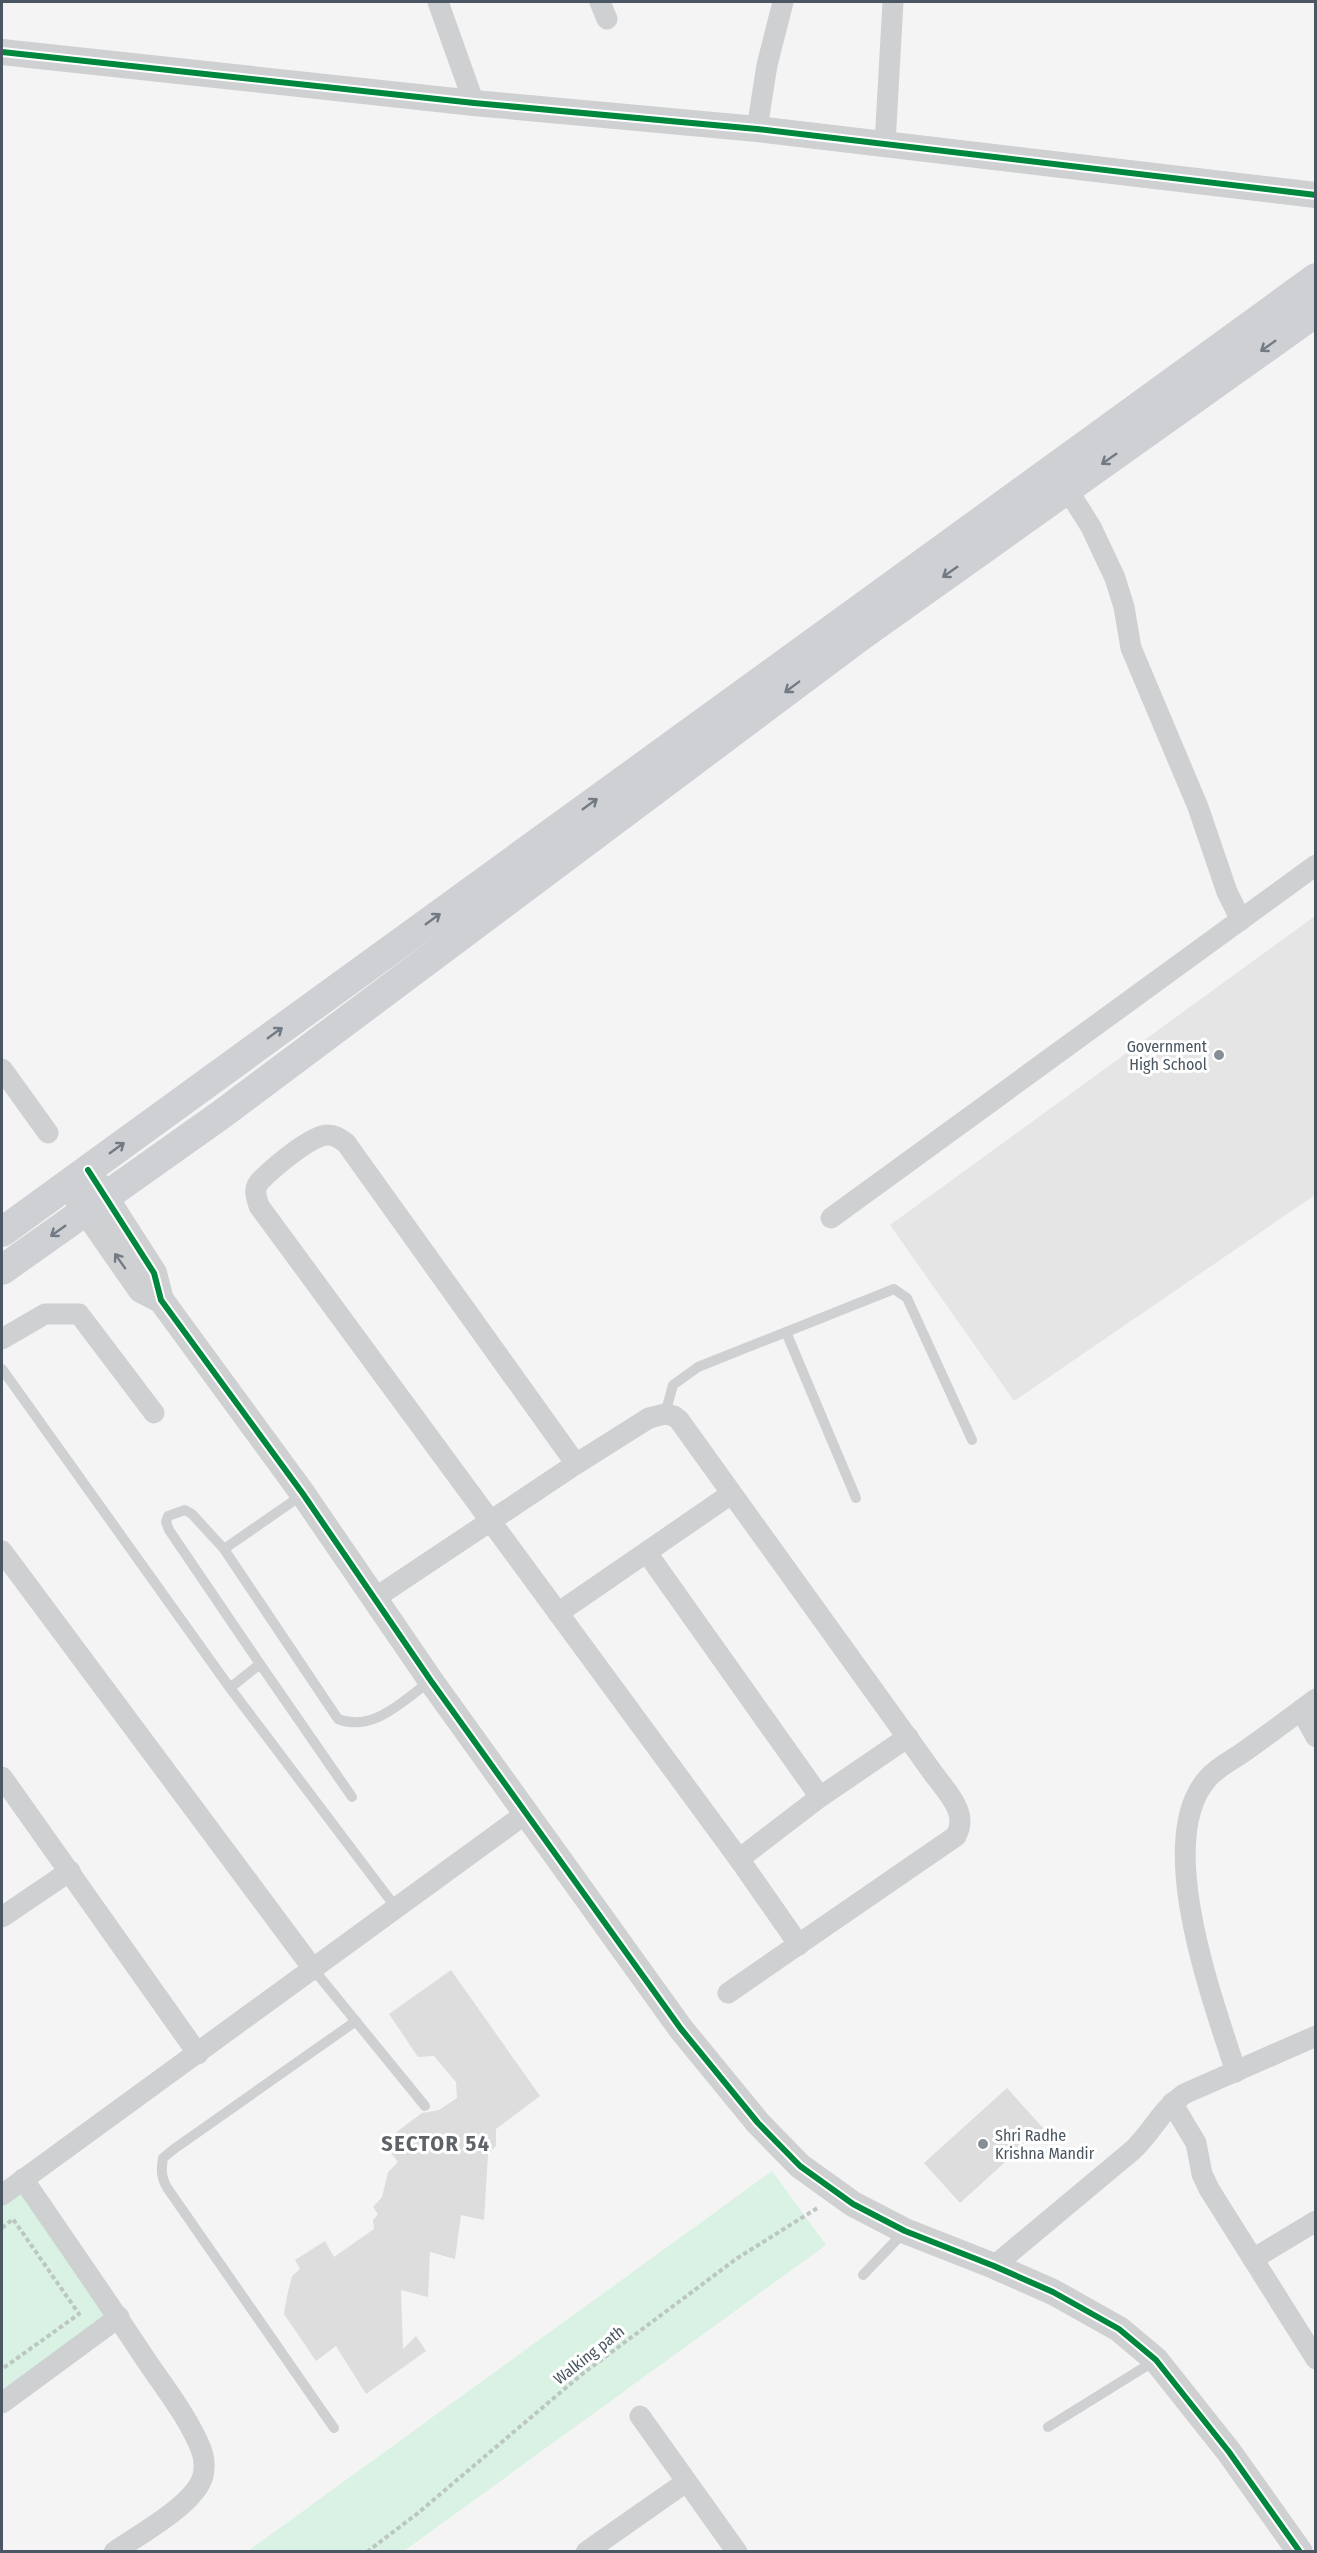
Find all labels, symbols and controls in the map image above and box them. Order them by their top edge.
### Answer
one-way arrow [1260,340,1276,352]
one-way arrow [1101,453,1117,465]
one-way arrow [942,566,959,578]
one-way arrow [785,681,801,693]
one-way arrow [582,798,598,810]
one-way arrow [424,913,440,925]
one-way arrow [266,1027,282,1040]
place label: Government High School [1127,1037,1208,1074]
marker: Government High School [1212,1048,1226,1062]
one-way arrow [109,1142,125,1154]
one-way arrow [51,1225,67,1237]
one-way arrow [114,1253,126,1269]
place label: Shri Radhe Krishna Mandir [995,2126,1095,2163]
district label: SECTOR 54 [381,2130,491,2157]
marker: Shri Radhe Krishna Mandir [976,2137,990,2151]
street label: Walking path [550,2322,628,2388]

